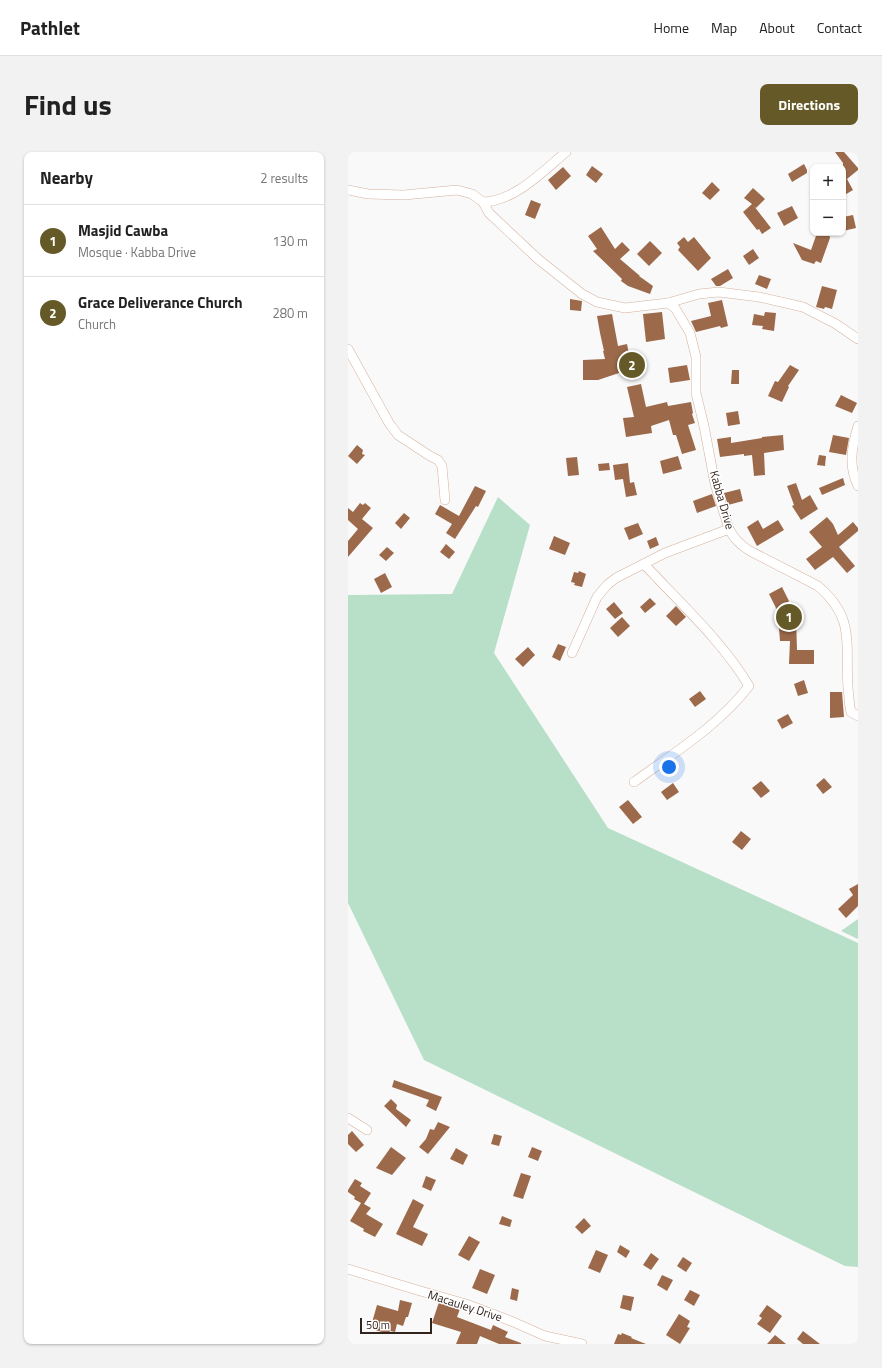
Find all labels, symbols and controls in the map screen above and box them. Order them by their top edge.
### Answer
text: Pathlet [20,13,80,42]
text: Home [654,17,689,38]
text: Map [711,17,737,38]
text: About [759,17,795,38]
text: Contact [817,17,862,38]
text: Find us [24,83,112,126]
button: Directions [760,84,858,125]
map controls [810,164,846,236]
button: + [810,164,846,200]
text: Nearby [40,165,93,191]
text: 2 results [260,168,308,188]
button: − [810,200,846,236]
text: Masjid Cawba [78,219,168,242]
text: 1 [49,231,57,251]
text: 130 m [272,231,308,251]
text: Mosque · Kabba Drive [78,242,196,262]
text: Grace Deliverance Church [78,291,243,314]
text: 2 [49,303,57,323]
text: 280 m [272,303,308,323]
text: Church [78,314,116,334]
pin: 2 [619,350,645,380]
street label: Kabba Drive [705,468,740,531]
pin: 1 [776,602,802,632]
your location [659,757,679,777]
street label: Macauley Drive [426,1285,505,1326]
scale bar [360,1316,432,1335]
text: 50 m [366,1317,390,1333]

